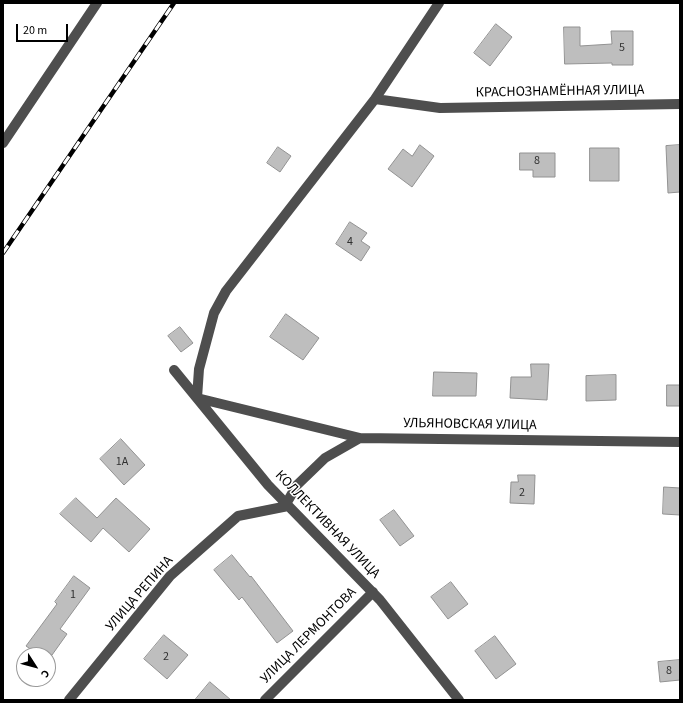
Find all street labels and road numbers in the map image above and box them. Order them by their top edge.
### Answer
street label: КРАСНОЗНАМЁННАЯ УЛИЦА [476,82,644,102]
street label: УЛЬЯНОВСКАЯ УЛИЦА [403,415,537,435]
street label: КОЛЛЕКТИВНАЯ УЛИЦА [271,467,383,583]
street label: УЛИЦА РЕПИНА [103,553,177,635]
street label: УЛИЦА ЛЕРМОНТОВА [258,585,360,687]

